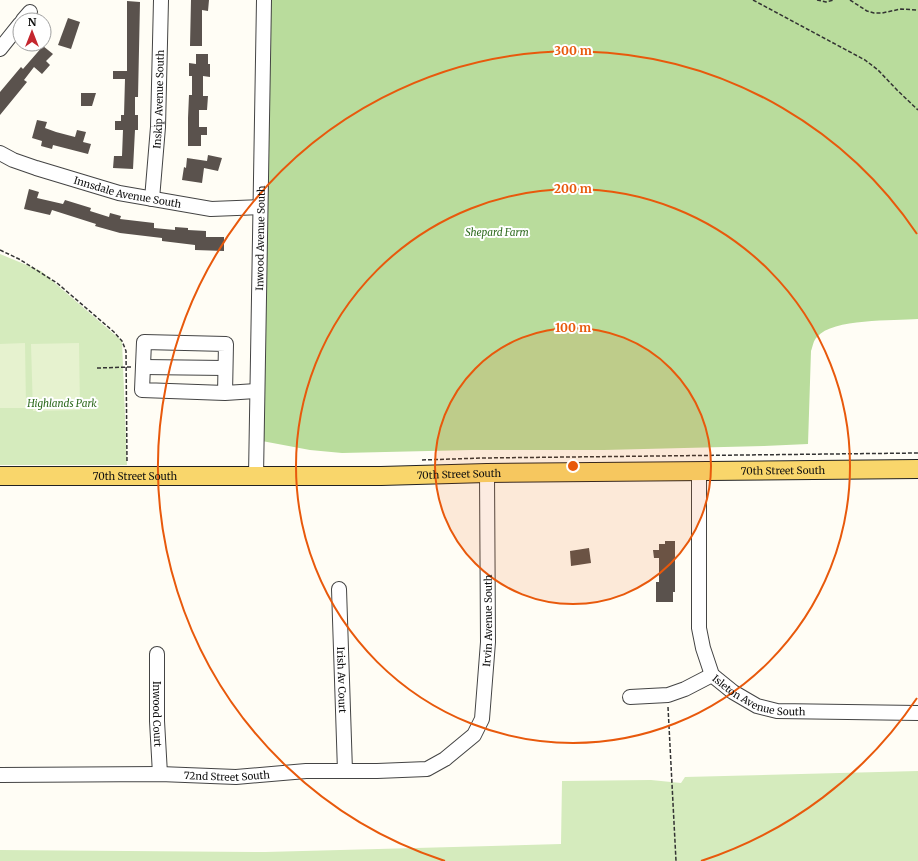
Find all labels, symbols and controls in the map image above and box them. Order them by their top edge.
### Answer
north arrow [12,12,52,52]
text: N [28,15,37,29]
text: 300 m [554,43,592,58]
street label: Inskip Avenue South [150,49,167,149]
street label: Innsdale Avenue South [72,174,183,211]
text: 200 m [554,181,592,196]
street label: Inwood Avenue South [253,185,268,291]
park label: Shepard Farm [465,226,529,239]
text: 100 m [555,320,591,335]
park label: Highlands Park [26,397,97,410]
centre of rings [566,459,580,473]
street label: 70th Street South [741,464,826,478]
street label: 70th Street South [417,467,502,482]
street label: 70th Street South [93,470,178,483]
street label: Irvin Avenue South [480,574,495,667]
street label: Irish Av Court [334,647,349,713]
street label: Isleton Avenue South [710,672,806,718]
street label: Inwood Court [150,681,164,747]
street label: 72nd Street South [184,768,271,784]

